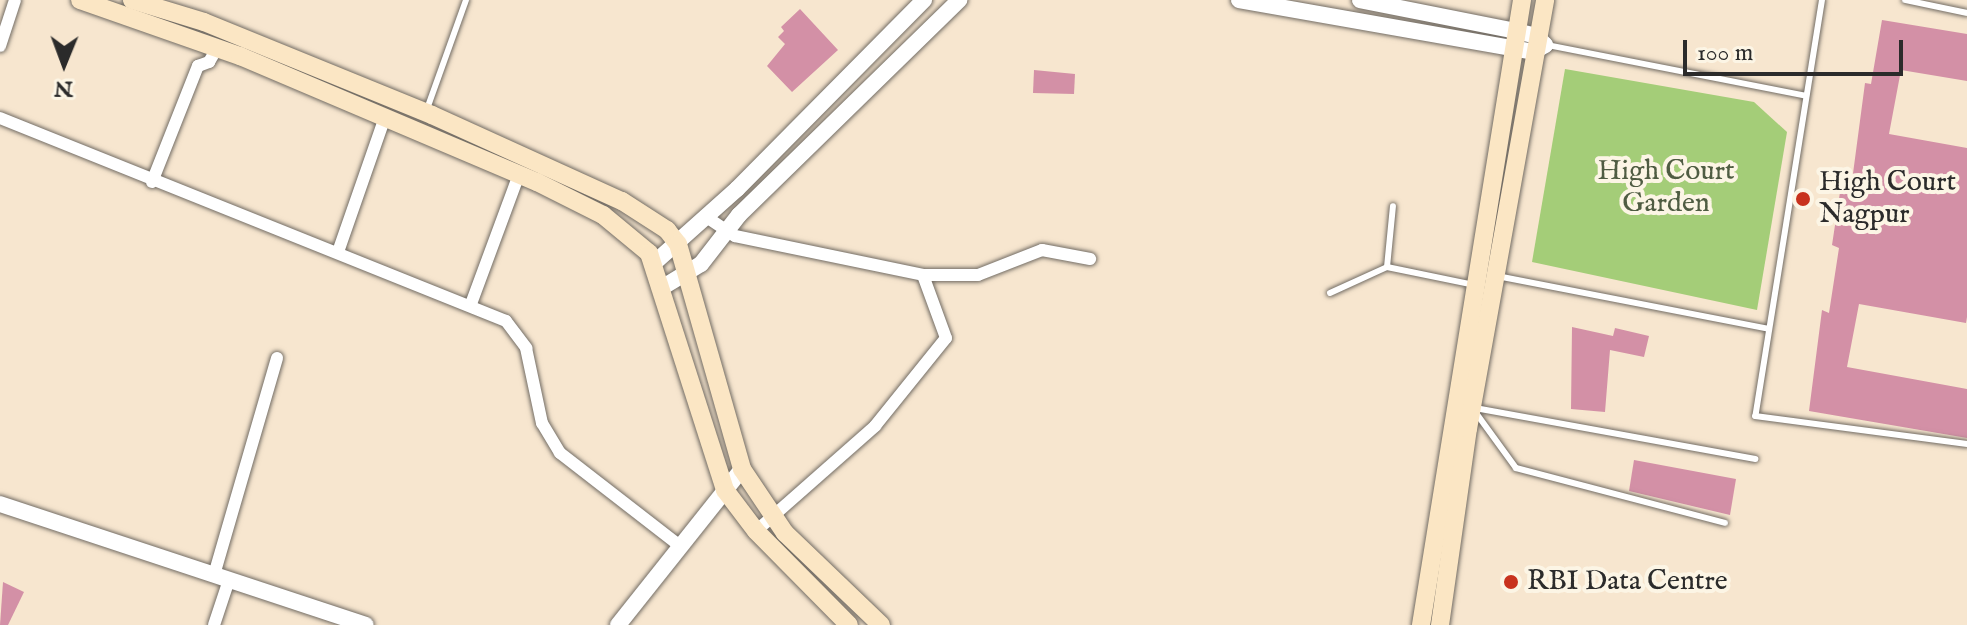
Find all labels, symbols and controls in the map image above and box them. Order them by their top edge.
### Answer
north arrow [24,24,104,104]
scale bar [1687,24,1907,74]
text: 100 m [1697,38,1753,69]
text: N [54,74,73,102]
park label: High Court Garden [1597,155,1735,221]
place label: High Court Nagpur [1819,166,1956,232]
marker: High Court Nagpur [1794,190,1812,208]
place label: RBI Data Centre [1527,565,1728,599]
marker: RBI Data Centre [1502,573,1520,591]

